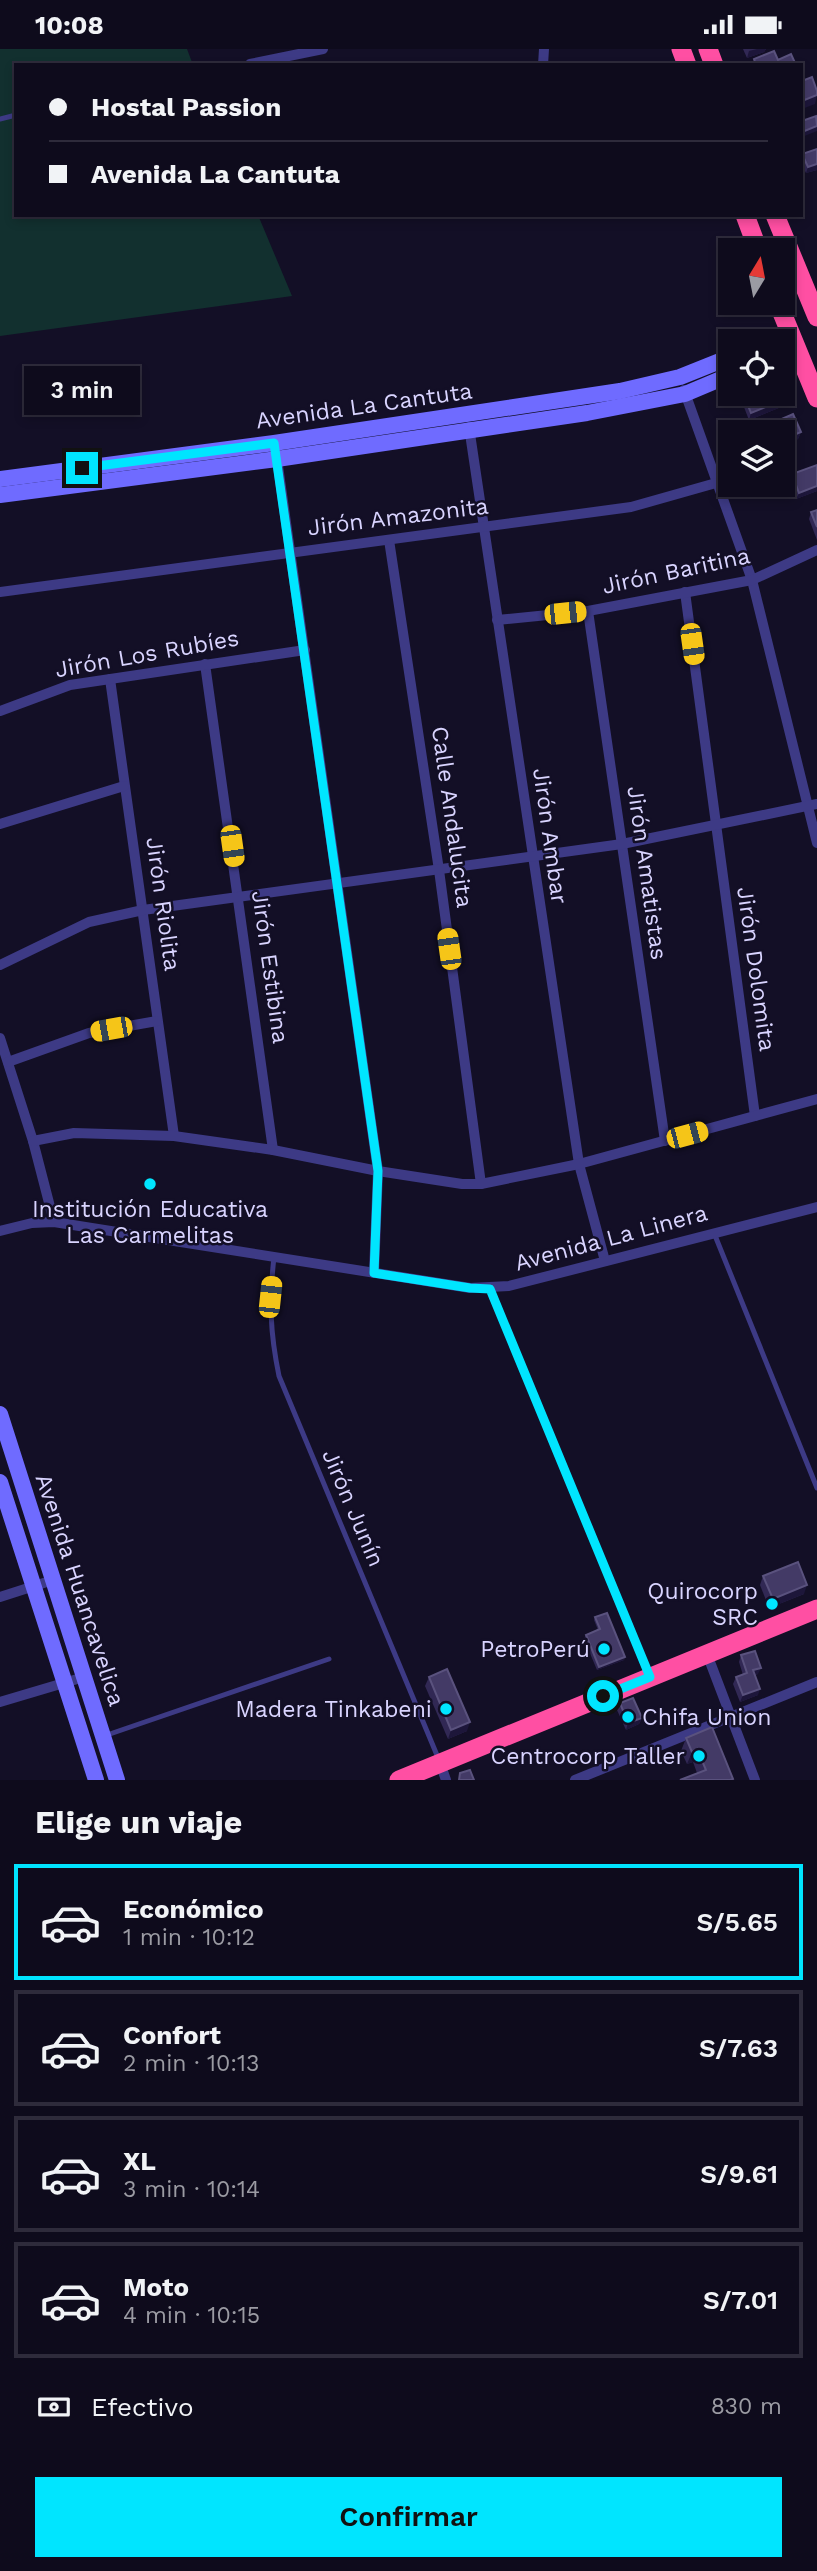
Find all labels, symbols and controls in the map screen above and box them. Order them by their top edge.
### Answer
text: 10:08 [35,10,104,40]
text: Hostal Passion [91,92,281,122]
text: Avenida La Cantuta [91,159,340,189]
north arrow [718,238,794,315]
map controls [718,238,795,497]
button: locate [718,329,795,406]
callout: 3 min [24,367,140,415]
text: 3 min [50,377,114,404]
street label: Avenida La Cantuta [254,377,474,435]
button: layers [718,420,795,497]
route end [66,452,98,484]
street label: Jirón Amazonita [306,493,490,541]
street label: Jirón Baritina [600,542,752,600]
car [544,600,587,626]
car [679,622,706,666]
street label: Jirón Los Rubíes [53,625,241,683]
street label: Calle Andalucita [426,725,478,909]
street label: Jirón Ambar [527,766,573,906]
street label: Jirón Amatistas [621,784,673,962]
car [219,824,246,868]
street label: Jirón Riolita [140,835,186,973]
street label: Jirón Dolomita [731,885,781,1053]
street label: Jirón Estibina [246,889,294,1045]
car [436,927,463,971]
car [89,1015,134,1043]
car [664,1119,711,1151]
marker: Institución Educativa Las Carmelitas [142,1176,158,1192]
place label: Institución Educativa Las Carmelitas [32,1196,268,1249]
street label: Avenida La Linera [512,1199,710,1277]
car [258,1275,283,1319]
street label: Jirón Junín [316,1445,390,1571]
street label: Avenida Huancavelica [30,1470,130,1710]
place label: Quirocorp SRC [647,1578,758,1631]
marker: Quirocorp SRC [764,1596,780,1612]
place label: PetroPerú [480,1636,590,1663]
marker: PetroPerú [596,1641,612,1657]
route start [587,1680,619,1712]
place label: Madera Tinkabeni [235,1696,432,1723]
marker: Madera Tinkabeni [438,1701,454,1717]
place label: Chifa Union [642,1704,771,1731]
marker: Chifa Union [620,1709,636,1725]
place label: Centrocorp Taller [490,1743,685,1770]
marker: Centrocorp Taller [691,1748,707,1764]
text: Elige un viaje [35,1803,242,1841]
icon: car [39,1891,102,1954]
text: Económico [123,1894,264,1924]
text: S/5.65 [696,1907,778,1937]
text: 1 min · 10:12 [123,1924,255,1951]
icon: car [39,2017,102,2080]
text: Confort [123,2020,221,2050]
text: S/7.63 [699,2033,778,2063]
text: 2 min · 10:13 [123,2050,259,2077]
icon: car [39,2143,102,2206]
text: XL [123,2146,156,2176]
text: S/9.61 [700,2159,778,2189]
text: 3 min · 10:14 [123,2176,260,2203]
icon: car [39,2269,102,2332]
text: Moto [123,2272,189,2302]
text: S/7.01 [703,2285,778,2315]
text: 4 min · 10:15 [123,2302,260,2329]
icon: cash [35,2388,73,2426]
text: Efectivo [91,2392,194,2422]
text: 830 m [711,2393,782,2420]
button: Confirmar [35,2477,782,2557]

